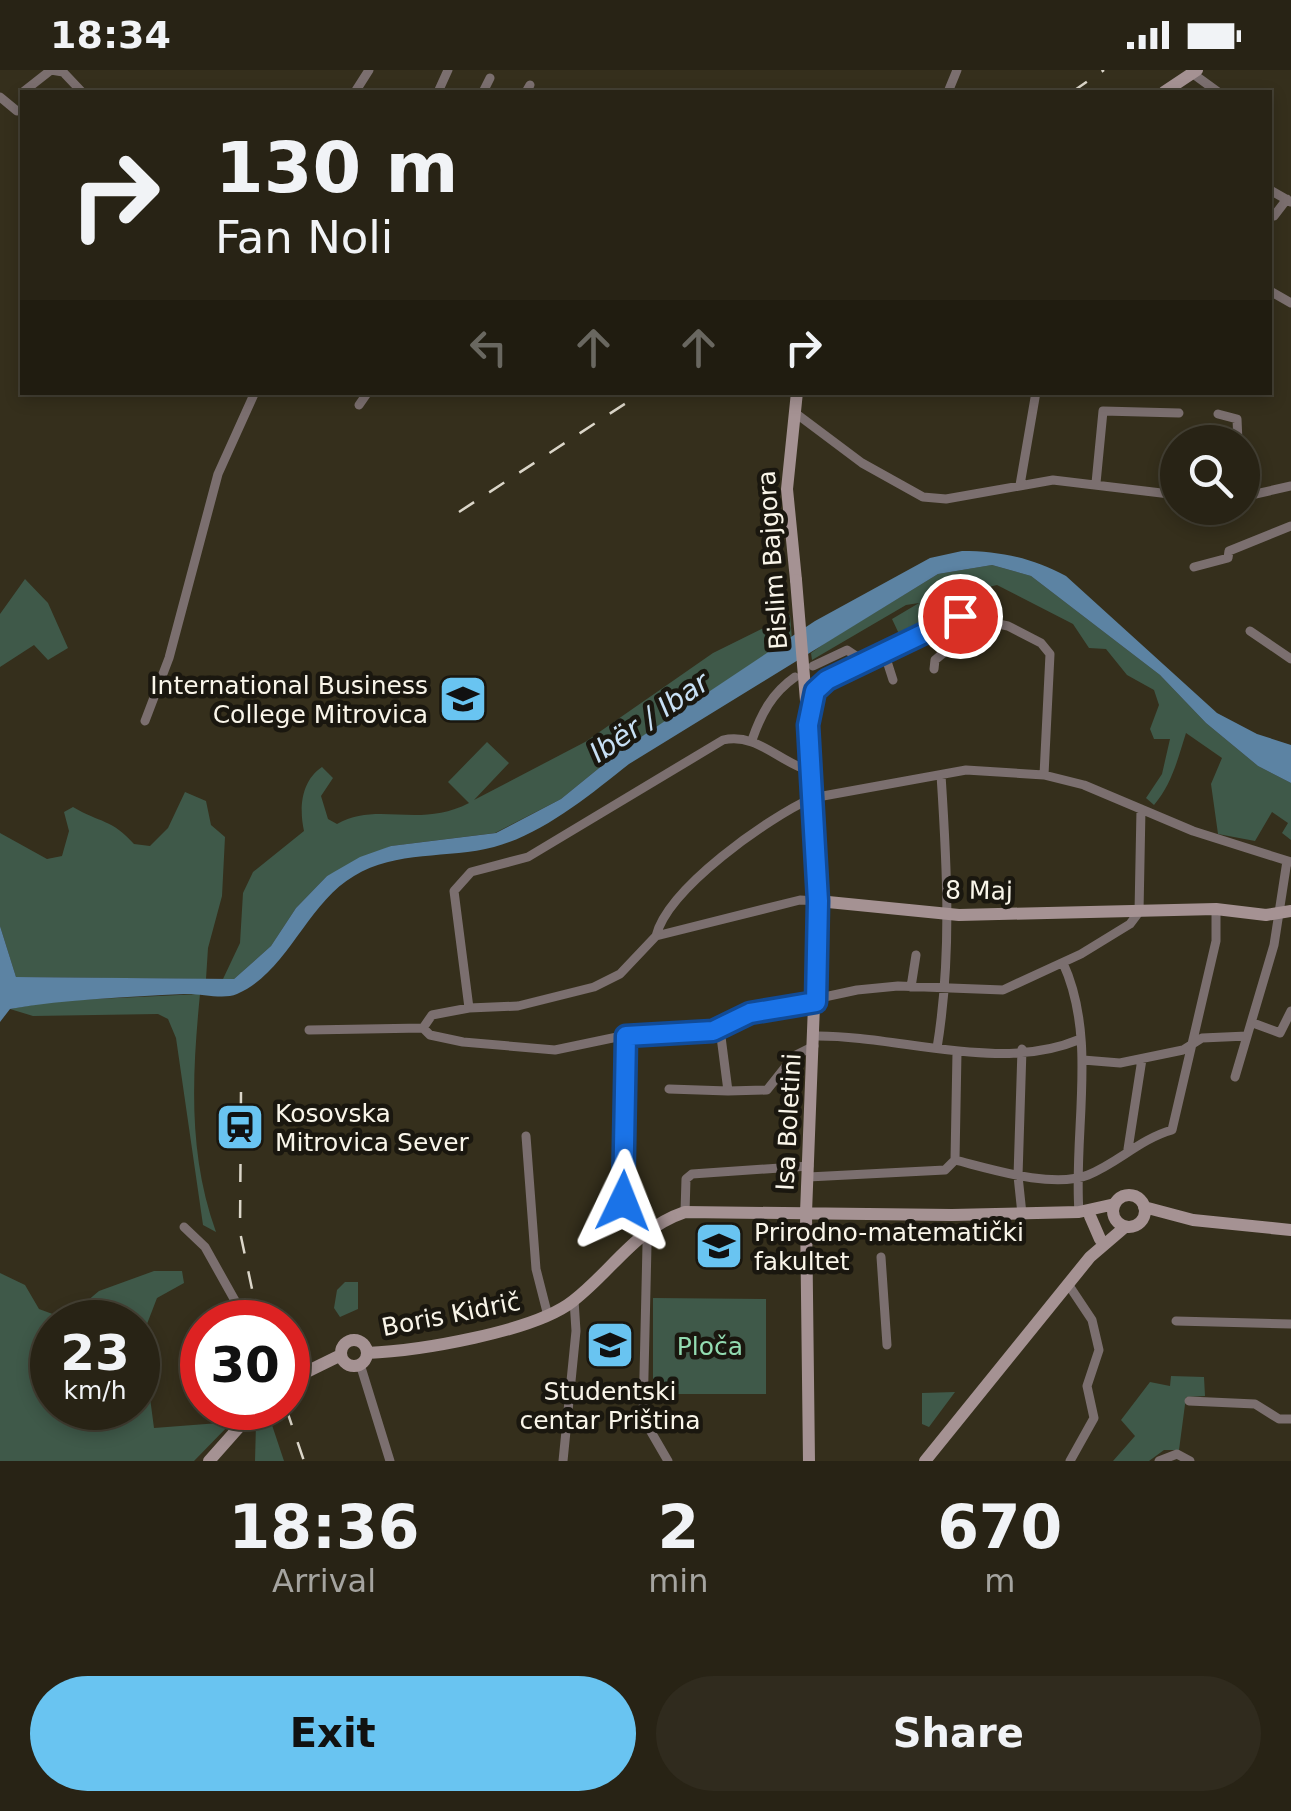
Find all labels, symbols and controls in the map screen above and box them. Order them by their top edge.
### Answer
text: 18:34 [50,13,171,57]
text: 130 m [215,127,458,209]
icon: right [50,130,180,260]
text: Fan Noli [215,211,393,264]
icon: left [461,320,516,375]
icon: ahead [566,320,621,375]
icon: ahead [671,320,726,375]
icon: right [776,320,831,375]
map controls [1160,425,1260,525]
button: search [1160,425,1260,525]
street label: Bislim Bajgora [752,469,793,651]
pin [918,574,1003,659]
icon: arrive [933,589,988,644]
water label: Ibër / Ibar [583,665,716,769]
place label: International Business College Mitrovica [150,671,428,729]
school or university icon: International Business College Mitrovica [437,673,489,725]
street label: 8 Maj [945,875,1013,906]
street label: Isa Boletini [770,1052,807,1192]
place label: Kosovska Mitrovica Sever [275,1099,470,1157]
station icon: Kosovska Mitrovica Sever [214,1101,266,1153]
position arrow [571,1149,675,1253]
place label: Prirodno-matematički fakultet [754,1218,1024,1276]
school or university icon: Prirodno-matematički fakultet [693,1220,745,1272]
street label: Boris Kidrič [379,1287,523,1342]
speed limit sign: 30 [180,1300,310,1430]
school or university icon: Studentski centar Priština [584,1319,636,1371]
text: 23 [60,1324,130,1382]
park label: Ploča [677,1332,743,1361]
text: km/h [63,1376,127,1405]
place label: Studentski centar Priština [519,1377,701,1435]
text: 18:36 [229,1492,420,1562]
text: 2 [657,1492,699,1562]
text: 670 [937,1492,1062,1562]
text: Arrival [272,1562,376,1600]
text: min [648,1562,709,1600]
text: m [984,1562,1015,1600]
button: Exit [30,1676,636,1791]
button: Share [656,1676,1261,1791]

